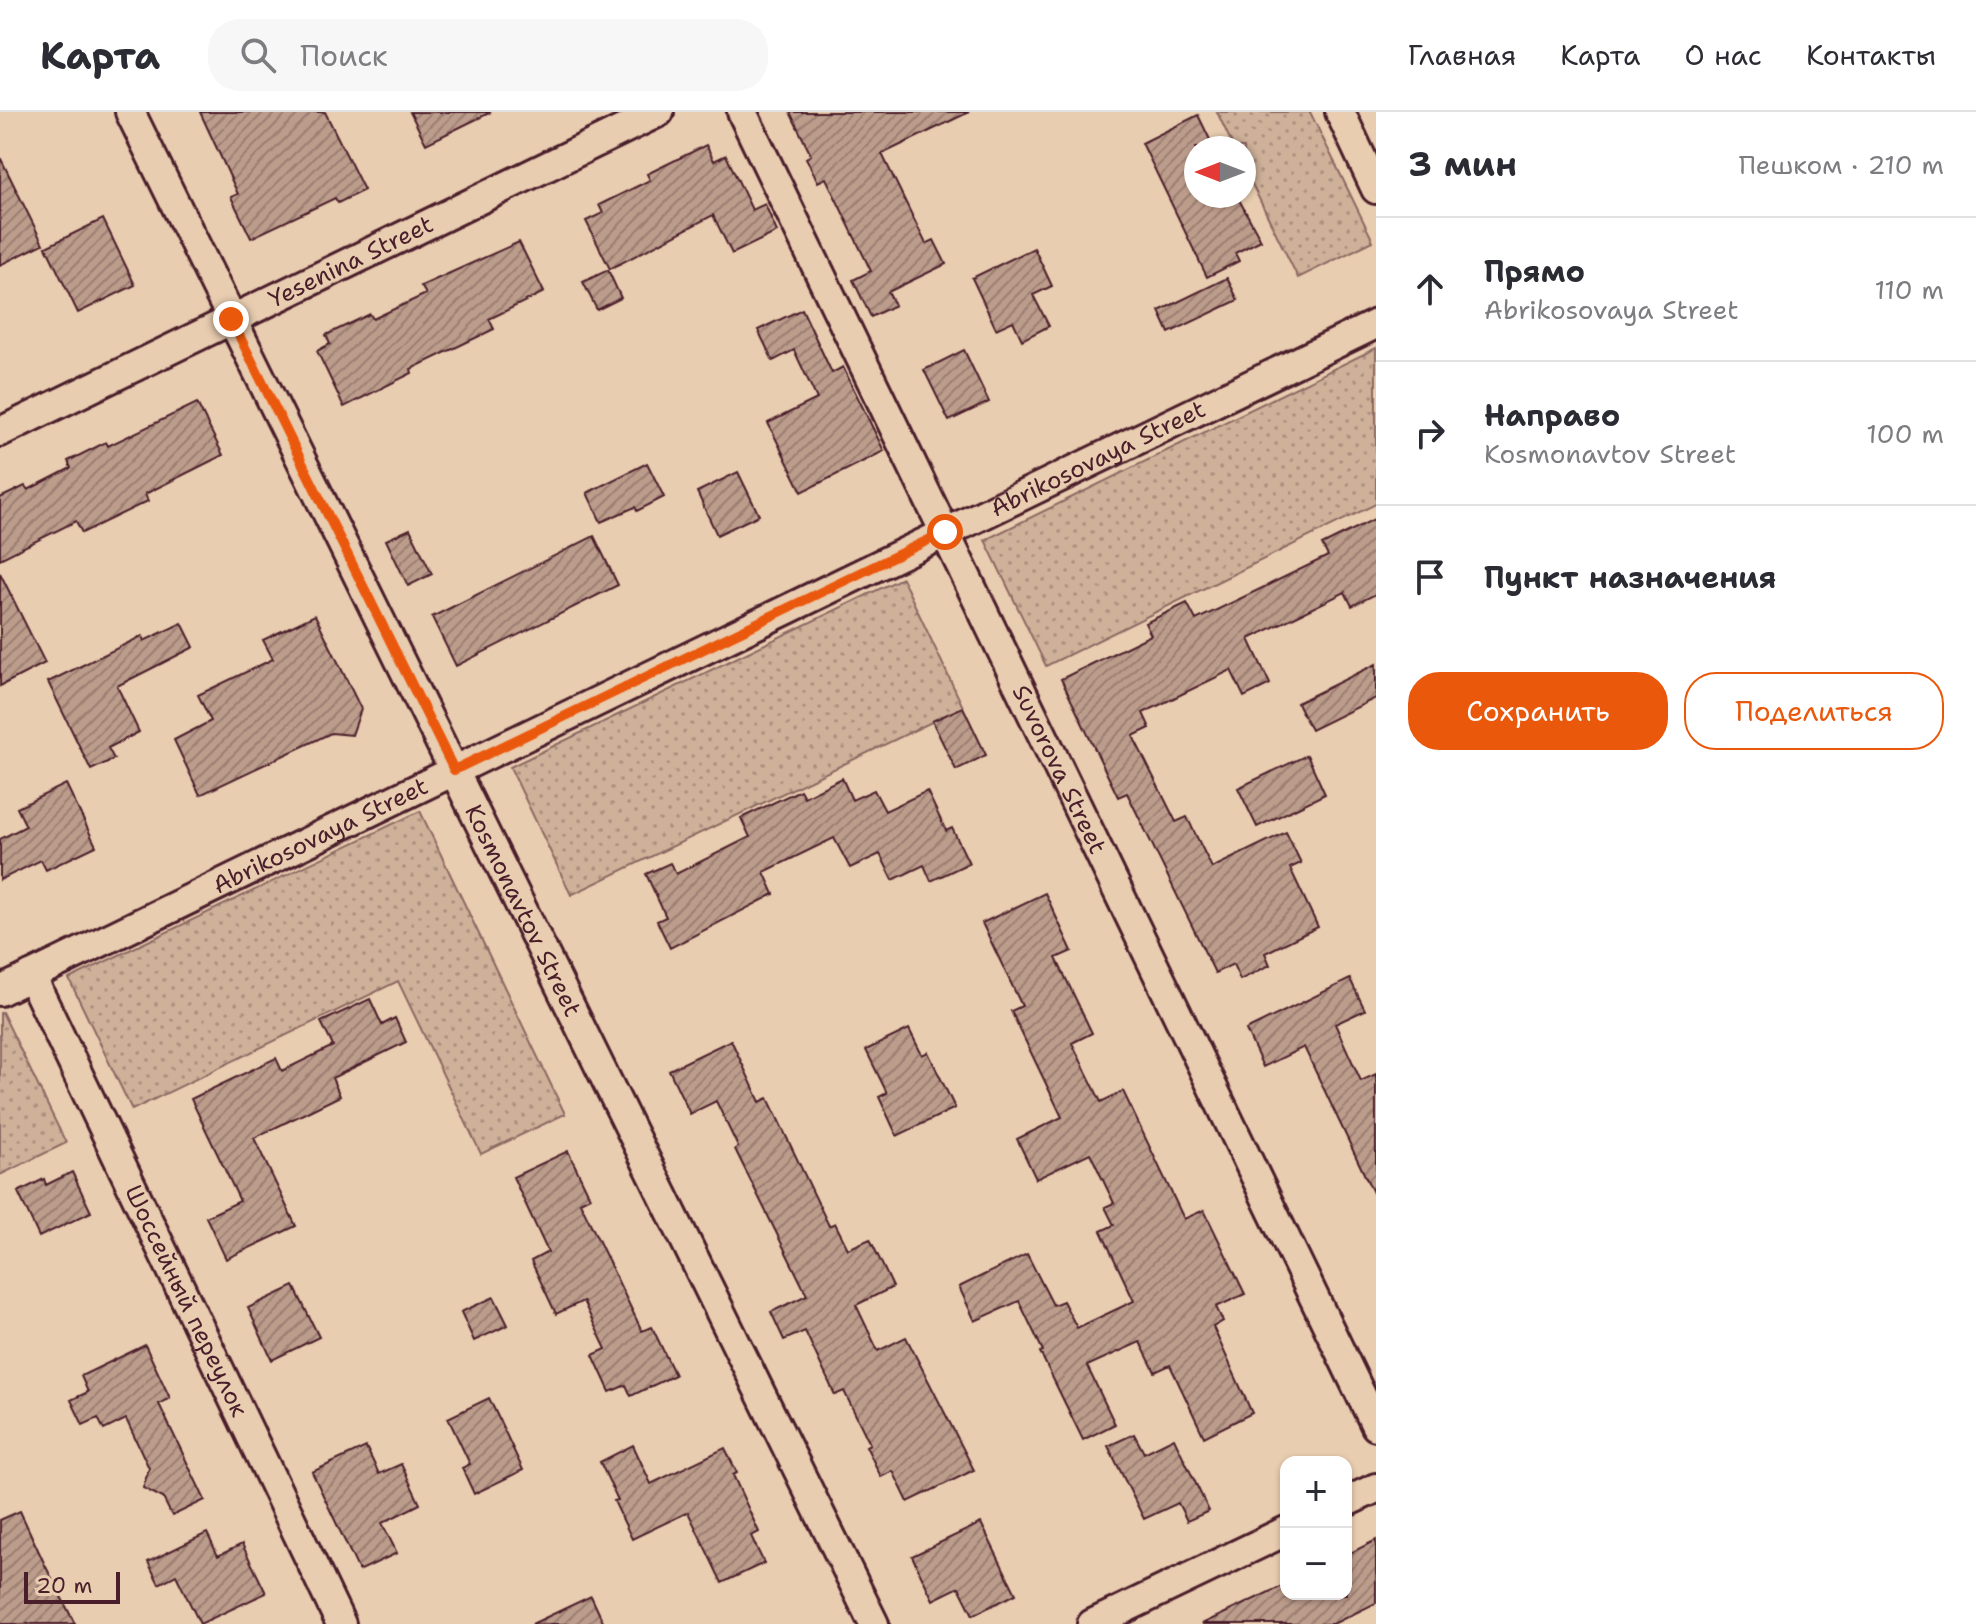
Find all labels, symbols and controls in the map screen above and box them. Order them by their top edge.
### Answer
search box [208,19,768,91]
text: Карта [40,30,160,81]
icon: search [236,33,280,77]
text: Поиск [300,35,388,76]
text: Главная [1408,36,1516,74]
text: Карта [1560,36,1640,74]
text: О нас [1684,36,1762,74]
text: Контакты [1806,36,1936,74]
north arrow [1184,136,1256,208]
text: 3 мин [1408,141,1517,187]
text: Пешком · 210 m [1739,147,1944,182]
street label: Yesenina Street [263,208,439,315]
text: Прямо [1484,251,1585,292]
icon: ahead [1408,267,1452,311]
text: 110 m [1874,272,1944,307]
text: Abrikosovaya Street [1484,292,1739,327]
route end [213,301,249,337]
street label: Abrikosovaya Street [985,393,1211,525]
text: Направо [1484,395,1620,436]
icon: right [1408,411,1452,455]
text: 100 m [1866,416,1944,451]
text: Kosmonavtov Street [1484,436,1736,471]
route start [927,514,963,550]
icon: arrive [1408,555,1452,599]
text: Пункт назначения [1484,557,1776,598]
button: Сохранить [1408,672,1668,750]
button: Поделиться [1684,672,1944,750]
street label: Suvorova Street [1005,680,1114,859]
street label: Abrikosovaya Street [208,770,433,901]
street label: Kosmonavtov Street [457,799,589,1022]
street label: Шоссейный переулок [117,1180,256,1422]
map controls [1280,1456,1352,1600]
button: + [1280,1456,1352,1528]
button: − [1280,1528,1352,1600]
scale bar [24,1568,120,1604]
text: 20 m [36,1571,93,1600]

